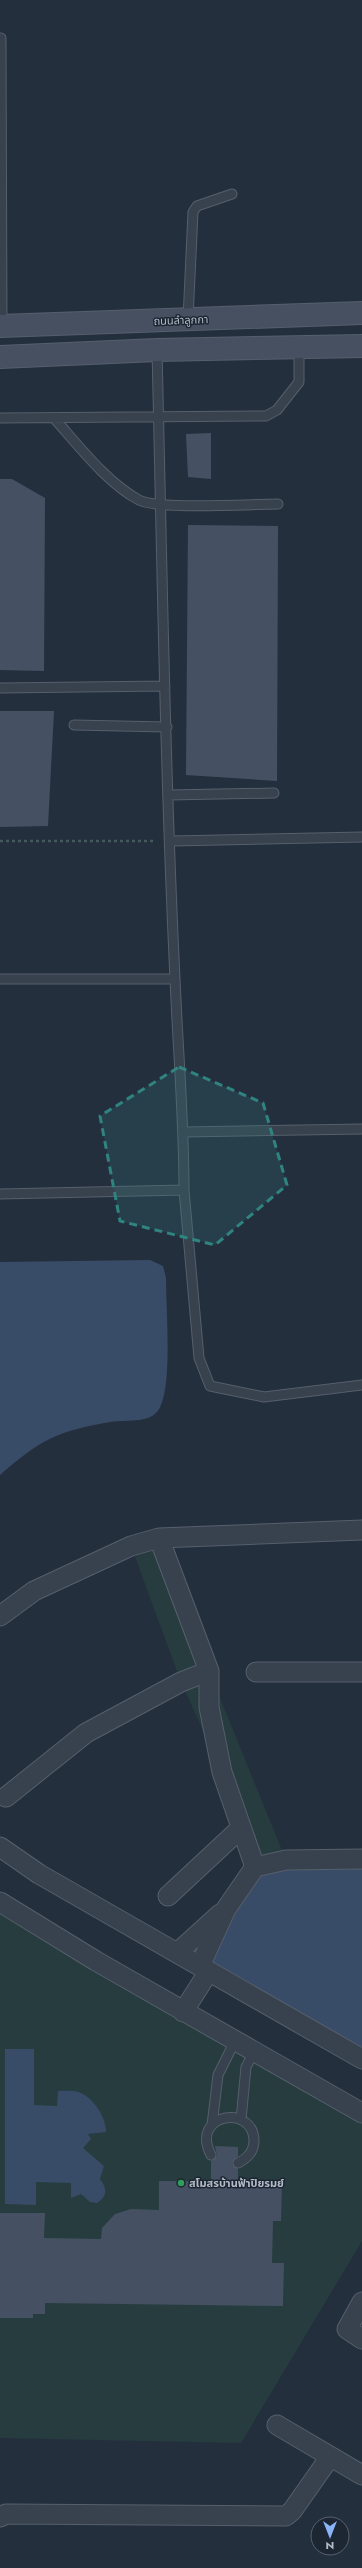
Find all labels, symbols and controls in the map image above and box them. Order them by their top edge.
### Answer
street label: ถนนลำลูกกา [153,311,209,329]
place label: สโมสรบ้านฟ้าปิยรมย์ [189,2175,284,2191]
marker: สโมสรบ้านฟ้าปิยรมย์ [176,2178,186,2188]
north arrow [310,2516,350,2556]
text: N [326,2538,334,2554]

